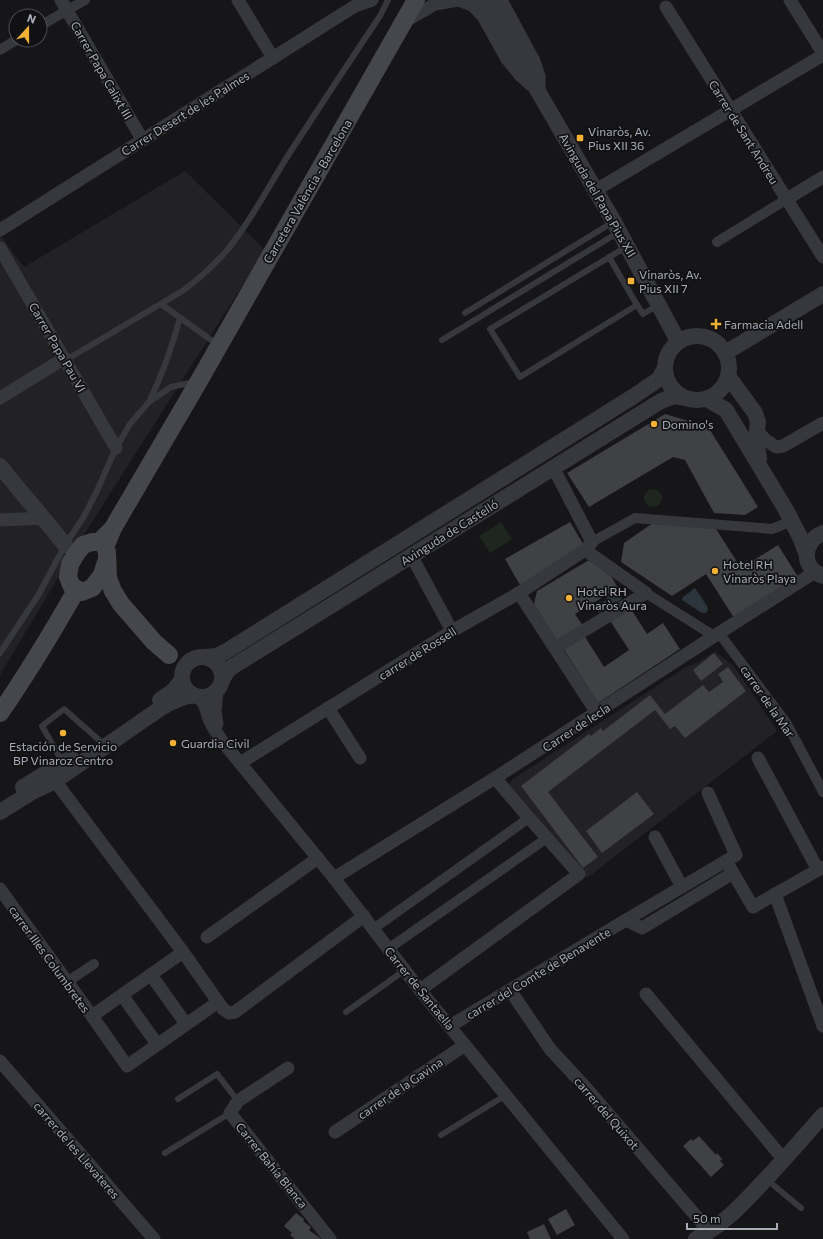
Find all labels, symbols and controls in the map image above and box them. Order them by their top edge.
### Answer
north arrow [8,8,48,48]
text: N [26,11,38,26]
street label: Carrer Papa Calixt III [68,18,136,122]
street label: Carrer Desert de les Palmes [119,68,251,158]
street label: Carrer de Sant Andreu [706,77,782,187]
street label: Carretera València - Barcelona [260,117,354,265]
place label: Vinaròs, Av. Pius XII 36 [588,124,651,152]
street label: Avinguda del Papa Pius XII [557,131,639,259]
marker: Vinaròs, Av. Pius XII 36 [575,133,585,143]
place label: Vinaròs, Av. Pius XII 7 [639,267,702,295]
marker: Vinaròs, Av. Pius XII 7 [626,276,636,286]
street label: Carrer Papa Pau VI [27,300,89,394]
place label: Farmacia Adell [724,317,803,331]
marker: Farmacia Adell [711,319,721,329]
place label: Domino's [662,417,714,431]
marker: Domino's [649,419,659,429]
street label: Avinguda de Castelló [398,496,500,568]
place label: Hotel RH Vinaròs Playa [723,557,796,585]
marker: Hotel RH Vinaròs Playa [710,566,720,576]
place label: Hotel RH Vinaròs Aura [577,584,647,612]
marker: Hotel RH Vinaròs Aura [564,593,574,603]
street label: carrer de Rossell [376,624,458,682]
street label: carrer de la Mar [738,662,798,740]
street label: Carrer de Iecla [540,700,612,754]
marker: Estación de Servicio BP Vinaroz Centro [58,728,68,738]
place label: Guardia Civil [181,736,250,750]
marker: Guardia Civil [168,738,178,748]
place label: Estación de Servicio BP Vinaroz Centro [9,739,117,767]
street label: carrer Illes Columbretes [7,903,93,1015]
street label: carrer del Comte de Benavente [463,924,613,1022]
street label: Carrer de Santaella [382,944,458,1032]
street label: carrer de la Gavina [355,1054,445,1122]
street label: carrer del Quixot [572,1074,642,1152]
street label: carrer de les Llevateres [31,1099,123,1201]
street label: Carrer Bahía Blanca [233,1119,311,1211]
scale bar [687,1205,777,1231]
text: 50 m [693,1211,721,1225]

